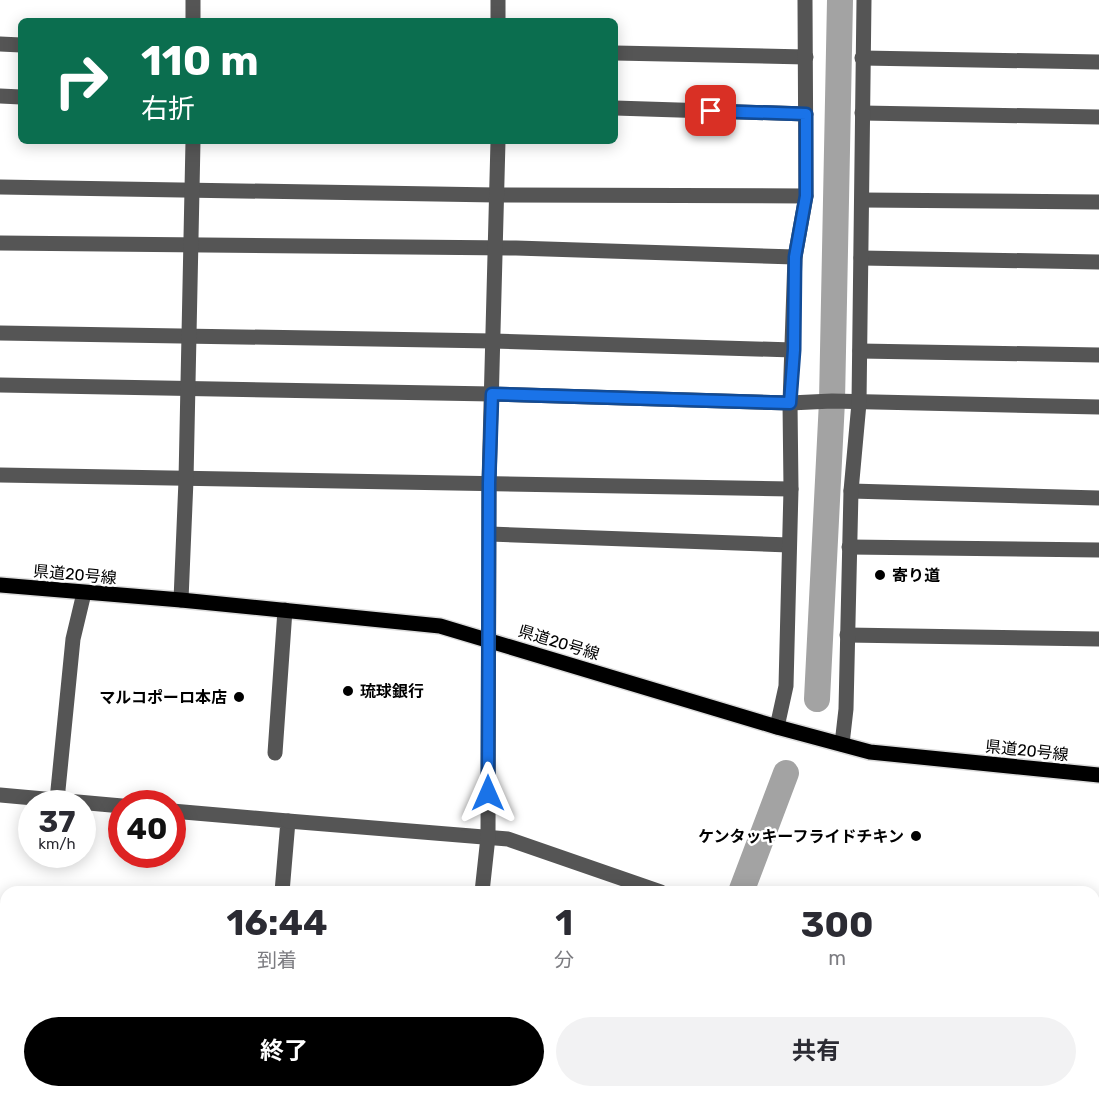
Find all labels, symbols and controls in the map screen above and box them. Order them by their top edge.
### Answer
text: 110 m [141,36,259,86]
icon: right [42,42,120,120]
pin [685,85,736,136]
text: 右折 [141,93,195,125]
icon: arrive [694,94,727,127]
street label: 県道20号線 [33,561,117,588]
place label: 寄り道 [892,566,940,585]
marker: 寄り道 [873,568,887,582]
street label: 県道20号線 [516,621,602,664]
place label: 琉球銀行 [360,682,424,701]
marker: 琉球銀行 [341,684,355,698]
place label: マルコポーロ本店 [99,688,227,707]
marker: マルコポーロ本店 [232,690,246,704]
street label: 県道20号線 [984,737,1069,764]
position arrow [456,761,520,825]
speed limit sign: 40 [108,790,186,868]
text: 37 [39,804,75,840]
place label: ケンタッキーフライドチキン [698,827,904,846]
marker: ケンタッキーフライドチキン [909,829,923,843]
text: km/h [38,835,76,853]
text: 16:44 [227,901,328,944]
text: 1 [555,901,573,944]
text: 300 [801,903,873,946]
text: m [828,946,846,970]
text: 到着 [257,948,297,972]
text: 分 [554,948,574,972]
button: 終了 [24,1017,544,1086]
button: 共有 [556,1017,1076,1086]

